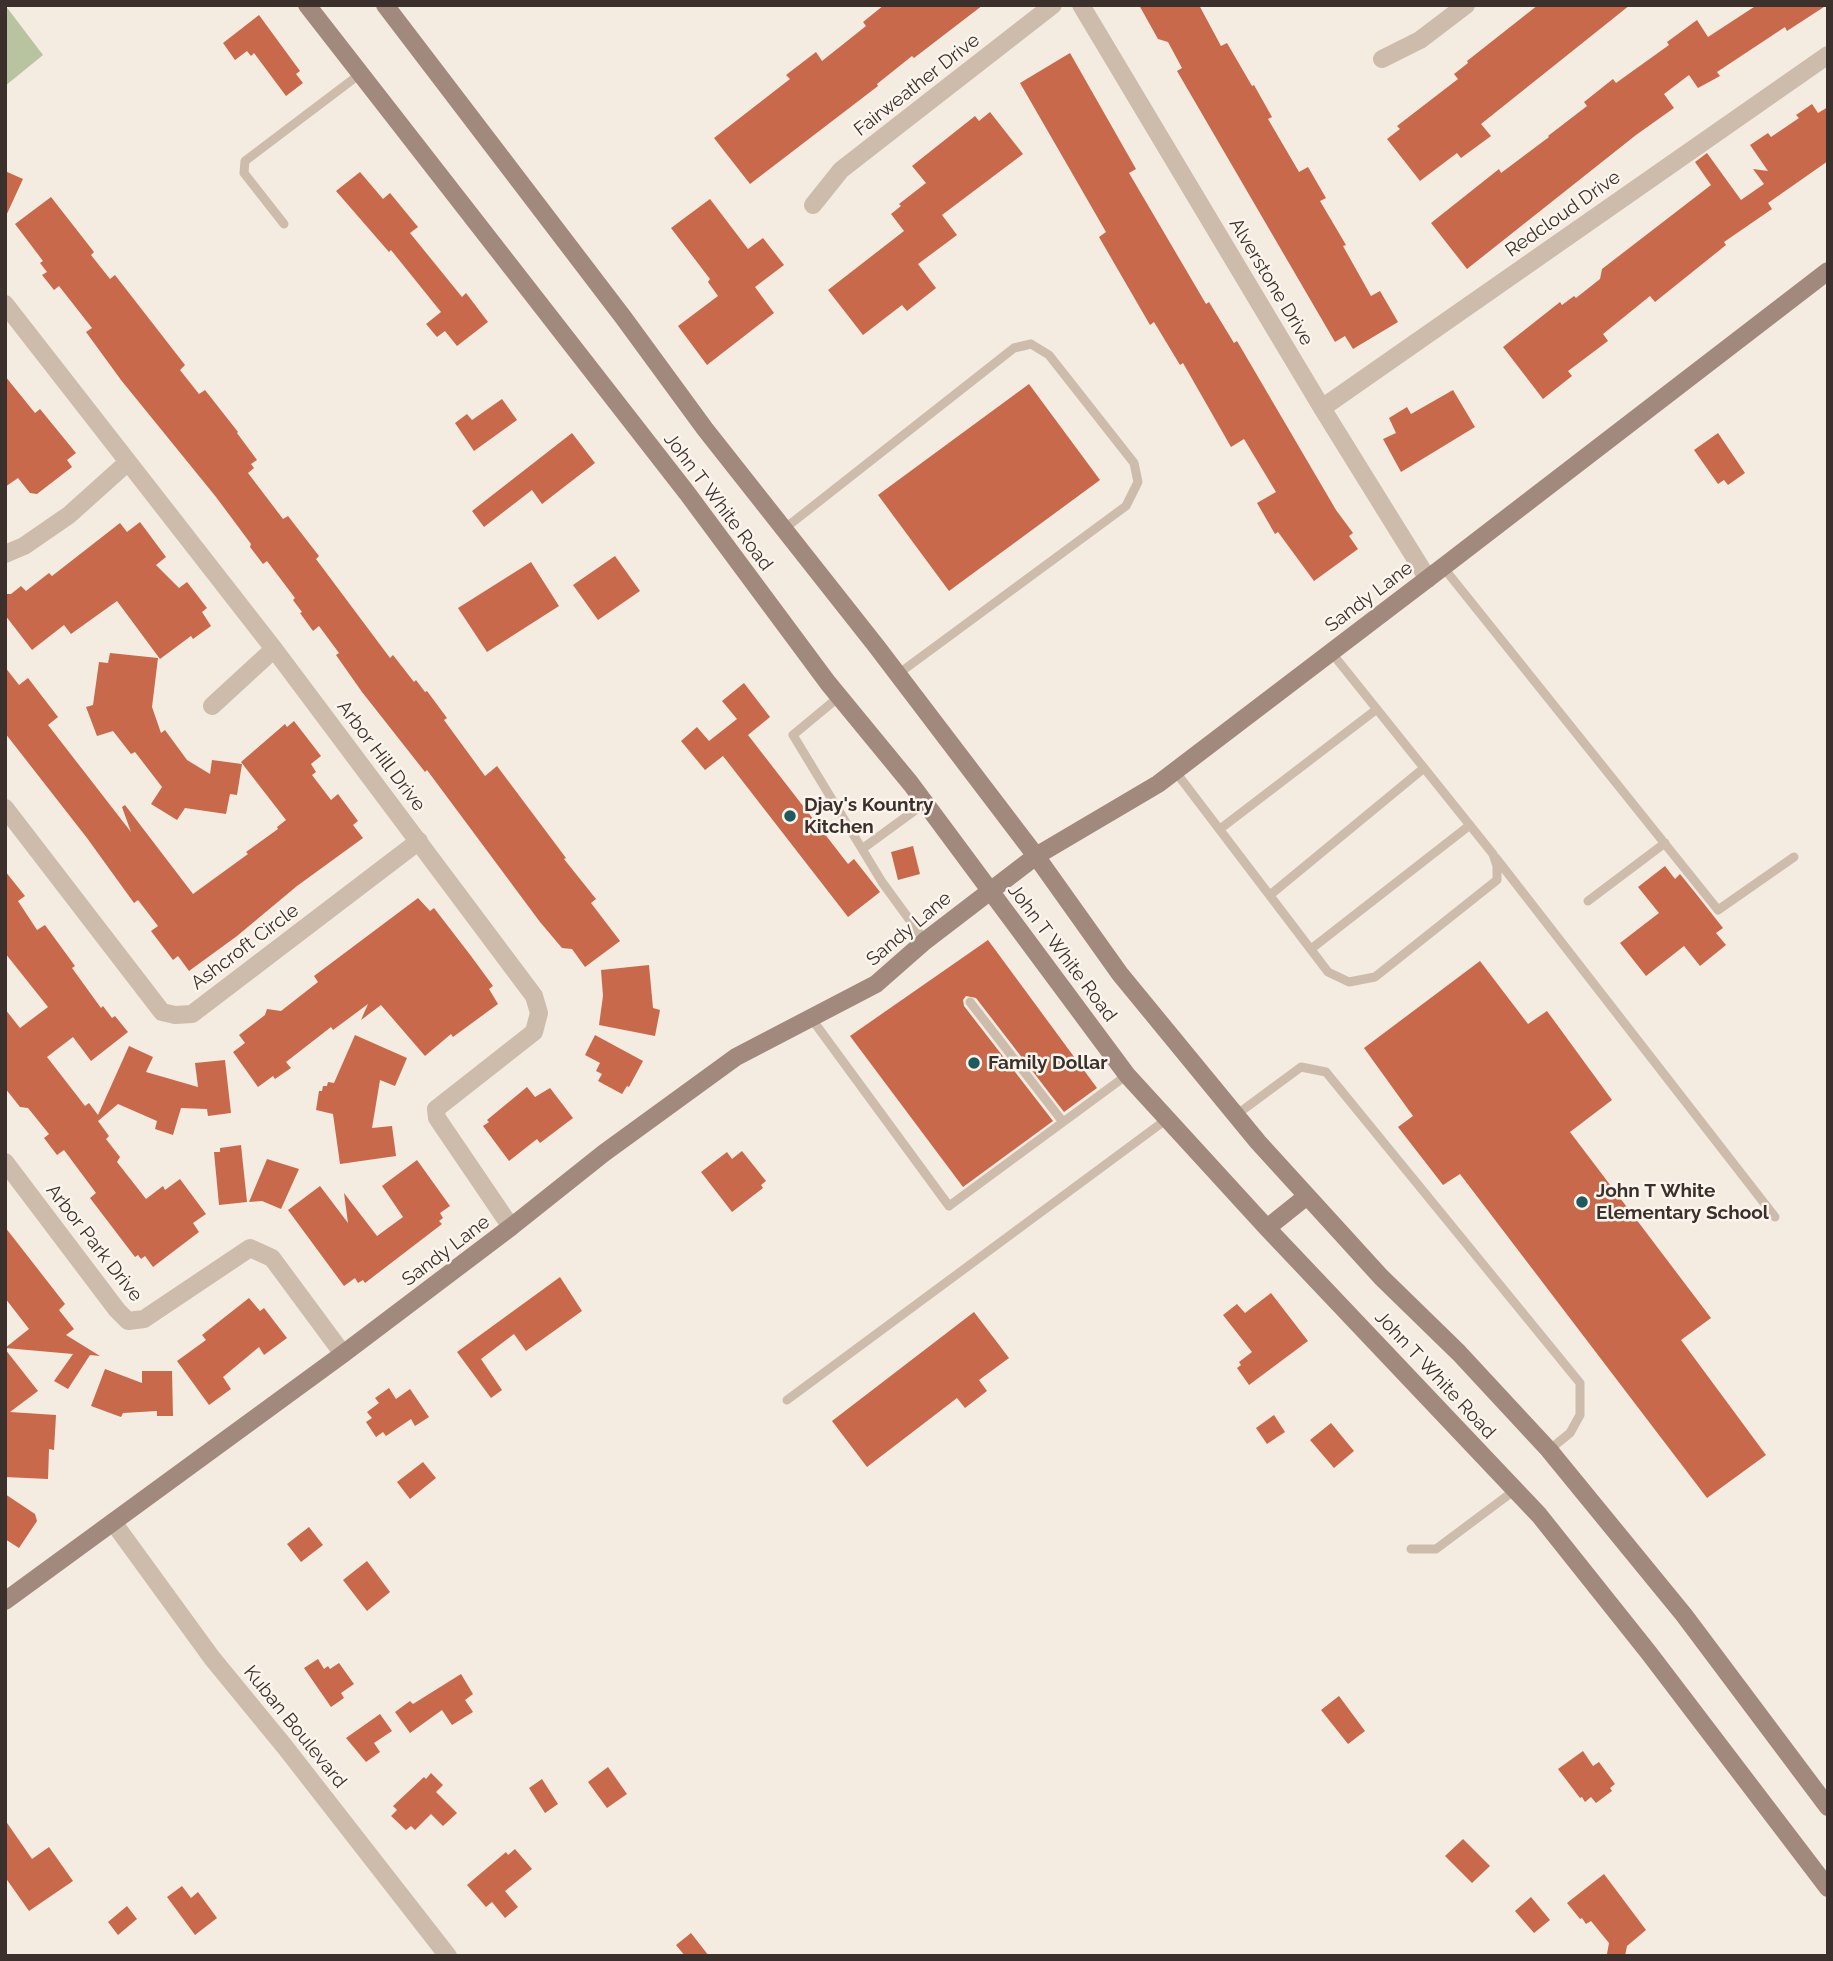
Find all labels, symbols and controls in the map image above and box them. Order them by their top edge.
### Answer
street label: Fairweather Drive [850,29,984,141]
street label: Redcloud Drive [1501,166,1625,262]
street label: Alverstone Drive [1224,214,1318,350]
street label: John T White Road [659,429,777,575]
street label: Sandy Lane [1321,557,1417,637]
street label: Arbor Hill Drive [332,696,430,816]
place label: Djay's Kountry Kitchen [804,794,934,838]
marker: Djay's Kountry Kitchen [782,808,798,824]
street label: John T White Road [1003,880,1121,1026]
street label: Sandy Lane [862,887,956,971]
street label: Ashcroft Circle [187,899,303,995]
place label: Family Dollar [988,1052,1107,1074]
marker: Family Dollar [966,1055,982,1071]
street label: Arbor Park Drive [41,1180,147,1306]
place label: John T White Elementary School [1596,1180,1769,1224]
marker: John T White Elementary School [1574,1194,1590,1210]
street label: Sandy Lane [398,1211,494,1291]
street label: John T White Road [1370,1306,1500,1444]
street label: Kuban Boulevard [239,1661,351,1793]

